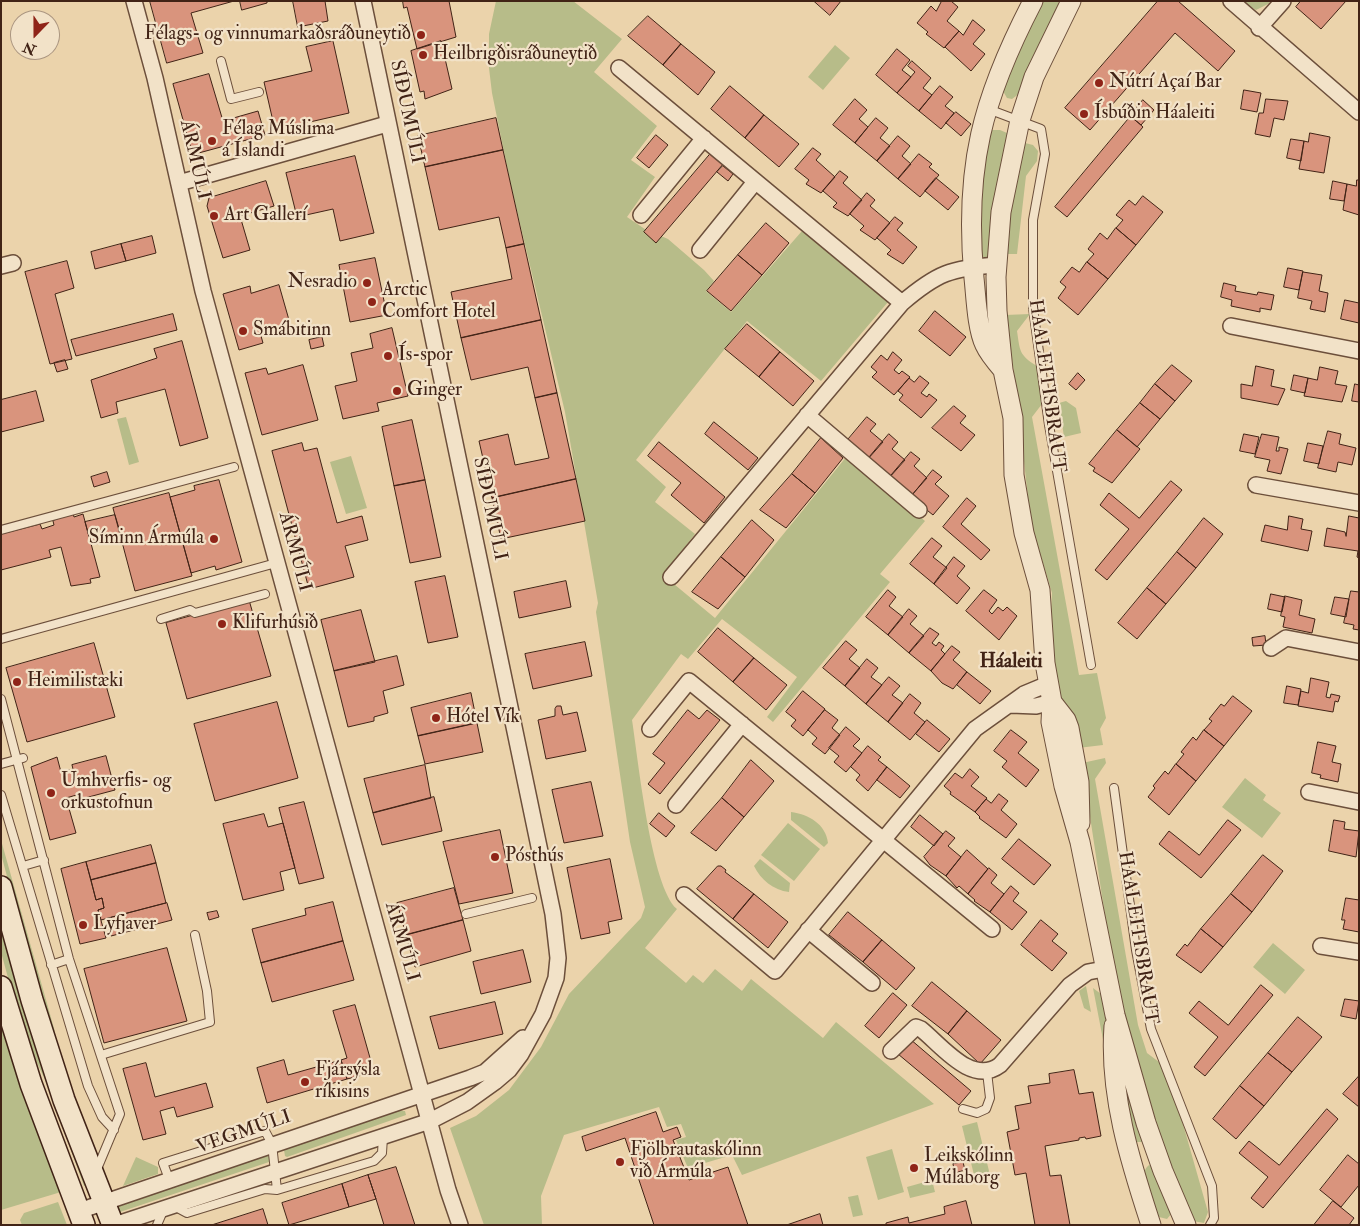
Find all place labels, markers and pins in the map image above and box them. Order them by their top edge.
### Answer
place label: Félags- og vinnumarkaðsráðuneytið [144,24,411,46]
marker: Félags- og vinnumarkaðsráðuneytið [415,29,427,41]
place label: Heilbrigðisráðuneytið [433,44,597,66]
marker: Heilbrigðisráðuneytið [417,49,429,61]
place label: Nútrí Açaí Bar [1109,72,1222,94]
marker: Nútrí Açaí Bar [1093,77,1105,89]
place label: Ísbúðin Háaleiti [1094,103,1215,125]
marker: Ísbúðin Háaleiti [1078,108,1090,120]
place label: Félag Múslima á Íslandi [222,119,334,163]
marker: Félag Múslima á Íslandi [206,135,218,147]
place label: Art Gallerí [224,205,307,227]
marker: Art Gallerí [208,210,220,222]
place label: Nesradio [288,272,357,294]
marker: Nesradio [361,277,373,289]
place label: Arctic Comfort Hotel [382,280,496,324]
marker: Arctic Comfort Hotel [366,296,378,308]
place label: Smábitinn [253,320,331,342]
marker: Smábitinn [237,325,249,337]
place label: Ís-spor [398,345,453,367]
marker: Ís-spor [382,350,394,362]
place label: Ginger [407,380,462,402]
marker: Ginger [391,385,403,397]
place label: Síminn Ármúla [89,528,204,550]
marker: Síminn Ármúla [208,533,220,545]
place label: Klifurhúsið [232,613,318,635]
marker: Klifurhúsið [216,618,228,630]
place label: Heimilistæki [27,671,123,693]
marker: Heimilistæki [11,676,23,688]
place label: Hótel Vík [446,707,520,729]
marker: Hótel Vík [430,712,442,724]
place label: Umhverfis- og orkustofnun [61,771,171,815]
marker: Umhverfis- og orkustofnun [45,787,57,799]
place label: Pósthús [505,846,564,868]
marker: Pósthús [489,851,501,863]
place label: Lyfjaver [93,914,156,936]
marker: Lyfjaver [77,919,89,931]
place label: Fjársýsla ríkisins [315,1060,380,1104]
marker: Fjársýsla ríkisins [299,1076,311,1088]
place label: Fjölbrautaskólinn við Ármúla [630,1140,762,1184]
place label: Leikskólinn Múlaborg [924,1146,1014,1190]
marker: Fjölbrautaskólinn við Ármúla [614,1156,626,1168]
marker: Leikskólinn Múlaborg [908,1162,920,1174]

